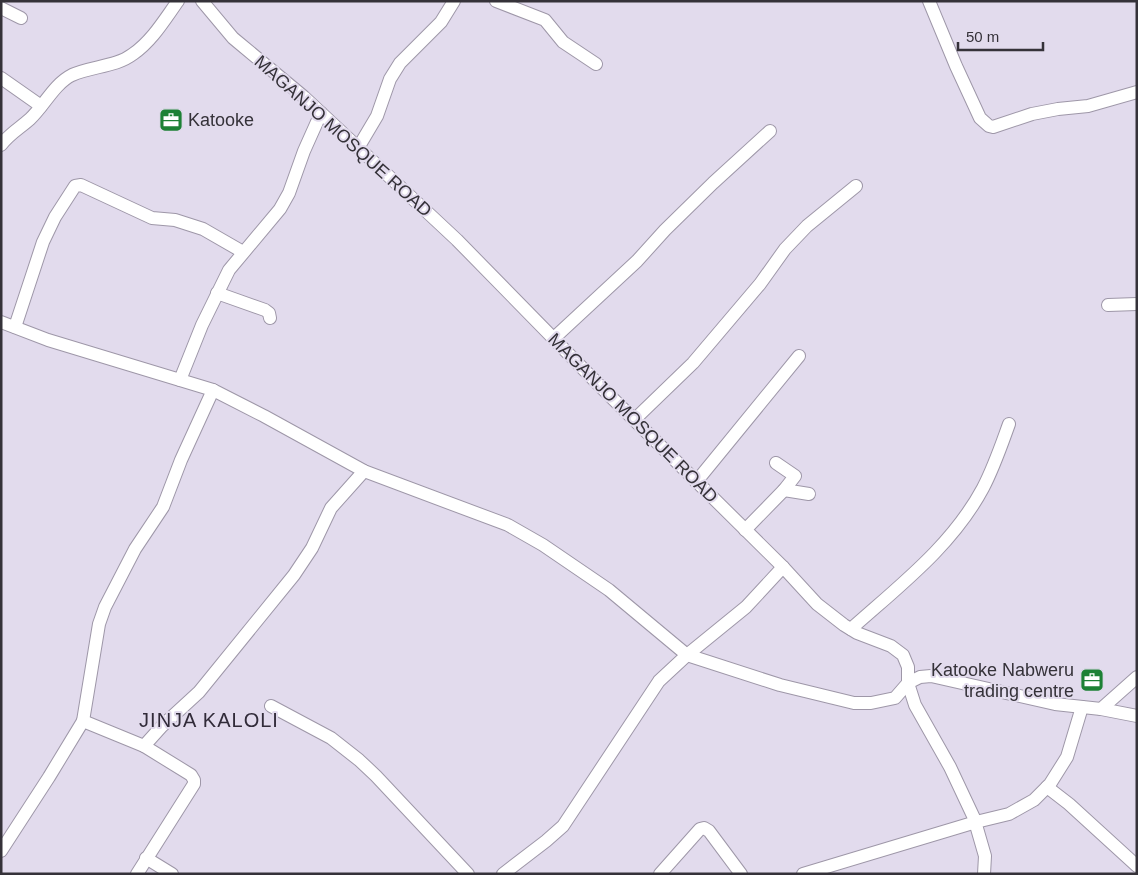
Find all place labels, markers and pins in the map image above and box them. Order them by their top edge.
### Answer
office icon: Katooke [158,107,184,133]
place label: Katooke [188,110,254,130]
place label: Katooke Nabweru trading centre [931,660,1074,701]
office icon: Katooke Nabweru trading centre [1079,667,1105,693]

